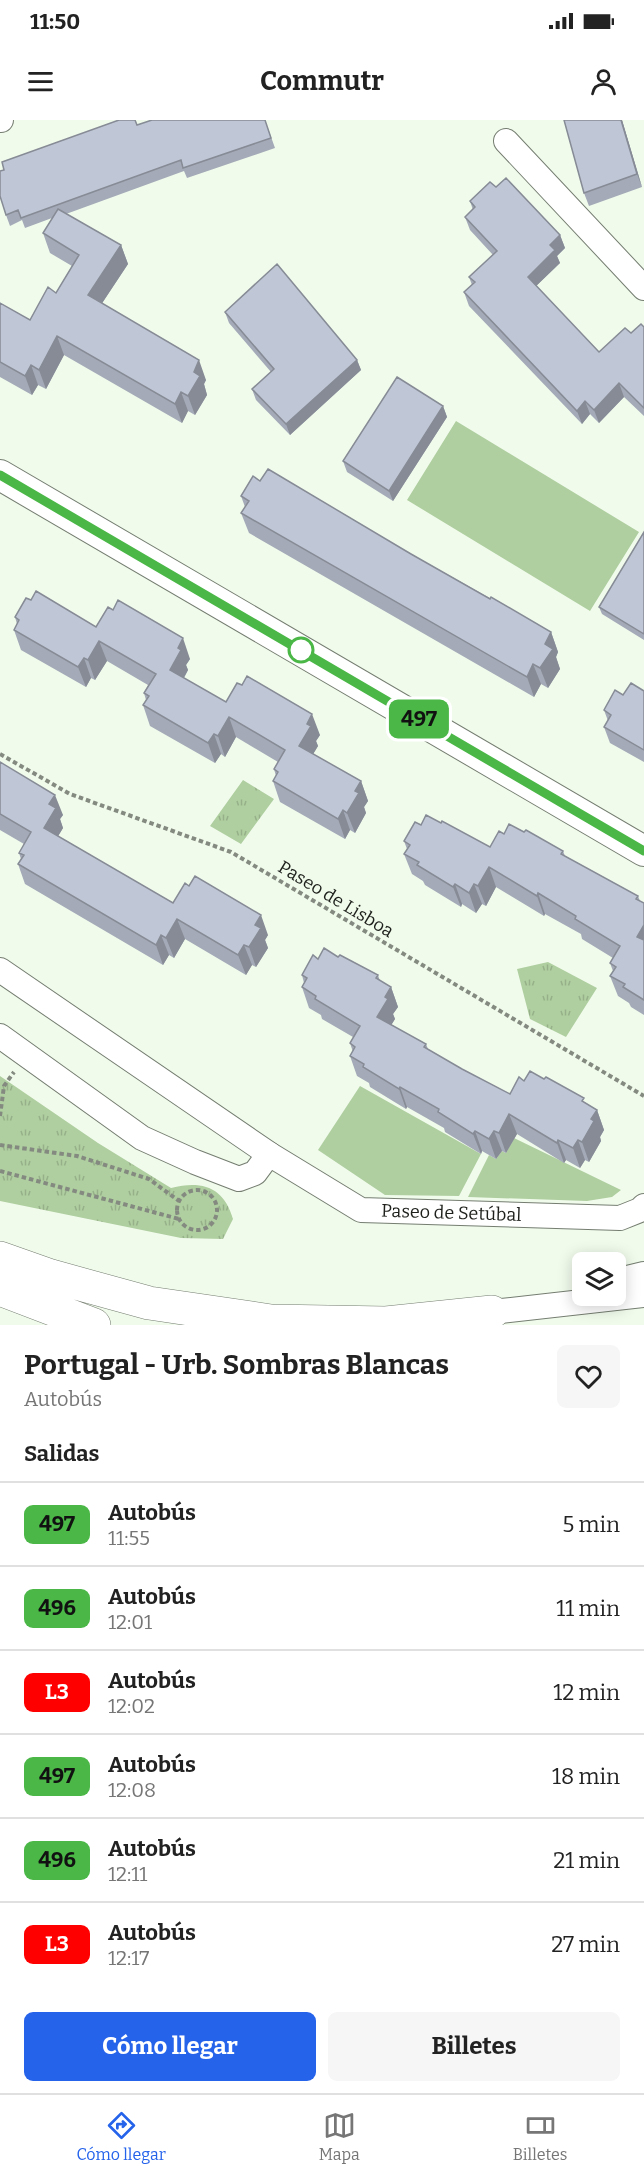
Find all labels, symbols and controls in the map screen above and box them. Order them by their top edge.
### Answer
text: 11:50 [30,8,80,35]
icon: menu [24,65,57,98]
text: Commutr [260,65,384,97]
icon: person [587,65,620,98]
unlabelled marker [288,637,314,663]
line badge: 497 [384,700,454,738]
text: 497 [401,706,437,732]
street label: Paseo de Lisboa [274,856,398,942]
street label: Paseo de Setúbal [381,1200,522,1226]
map controls [572,1252,626,1306]
button: layers [572,1252,626,1306]
button: heart [557,1345,620,1408]
text: Portugal - Urb. Sombras Blancas [24,1348,449,1381]
text: Autobús [24,1387,102,1411]
text: Salidas [24,1440,99,1467]
text: Autobús [108,1499,196,1526]
text: 497 [39,1511,75,1537]
text: 5 min [562,1511,620,1538]
text: 11:55 [108,1526,150,1550]
text: Autobús [108,1583,196,1610]
text: 496 [38,1595,76,1621]
text: 11 min [556,1595,620,1622]
text: 12:01 [108,1610,152,1634]
text: Autobús [108,1667,196,1694]
text: L3 [45,1679,69,1705]
text: 12 min [553,1679,620,1706]
text: 12:02 [108,1694,155,1718]
text: Autobús [108,1751,196,1778]
text: 497 [39,1763,75,1789]
text: 18 min [552,1763,620,1790]
text: 12:08 [108,1778,156,1802]
text: Autobús [108,1835,196,1862]
text: 496 [38,1847,76,1873]
text: 21 min [553,1847,620,1874]
text: 12:11 [108,1862,147,1886]
text: Autobús [108,1919,196,1946]
text: L3 [45,1931,69,1957]
text: 27 min [551,1931,620,1958]
text: 12:17 [108,1946,149,1970]
button: Cómo llegar [24,2012,316,2081]
button: Billetes [328,2012,620,2081]
tab: Cómo llegar [76,2109,166,2164]
tab: Mapa [319,2109,360,2164]
tab: Billetes [513,2109,568,2164]

